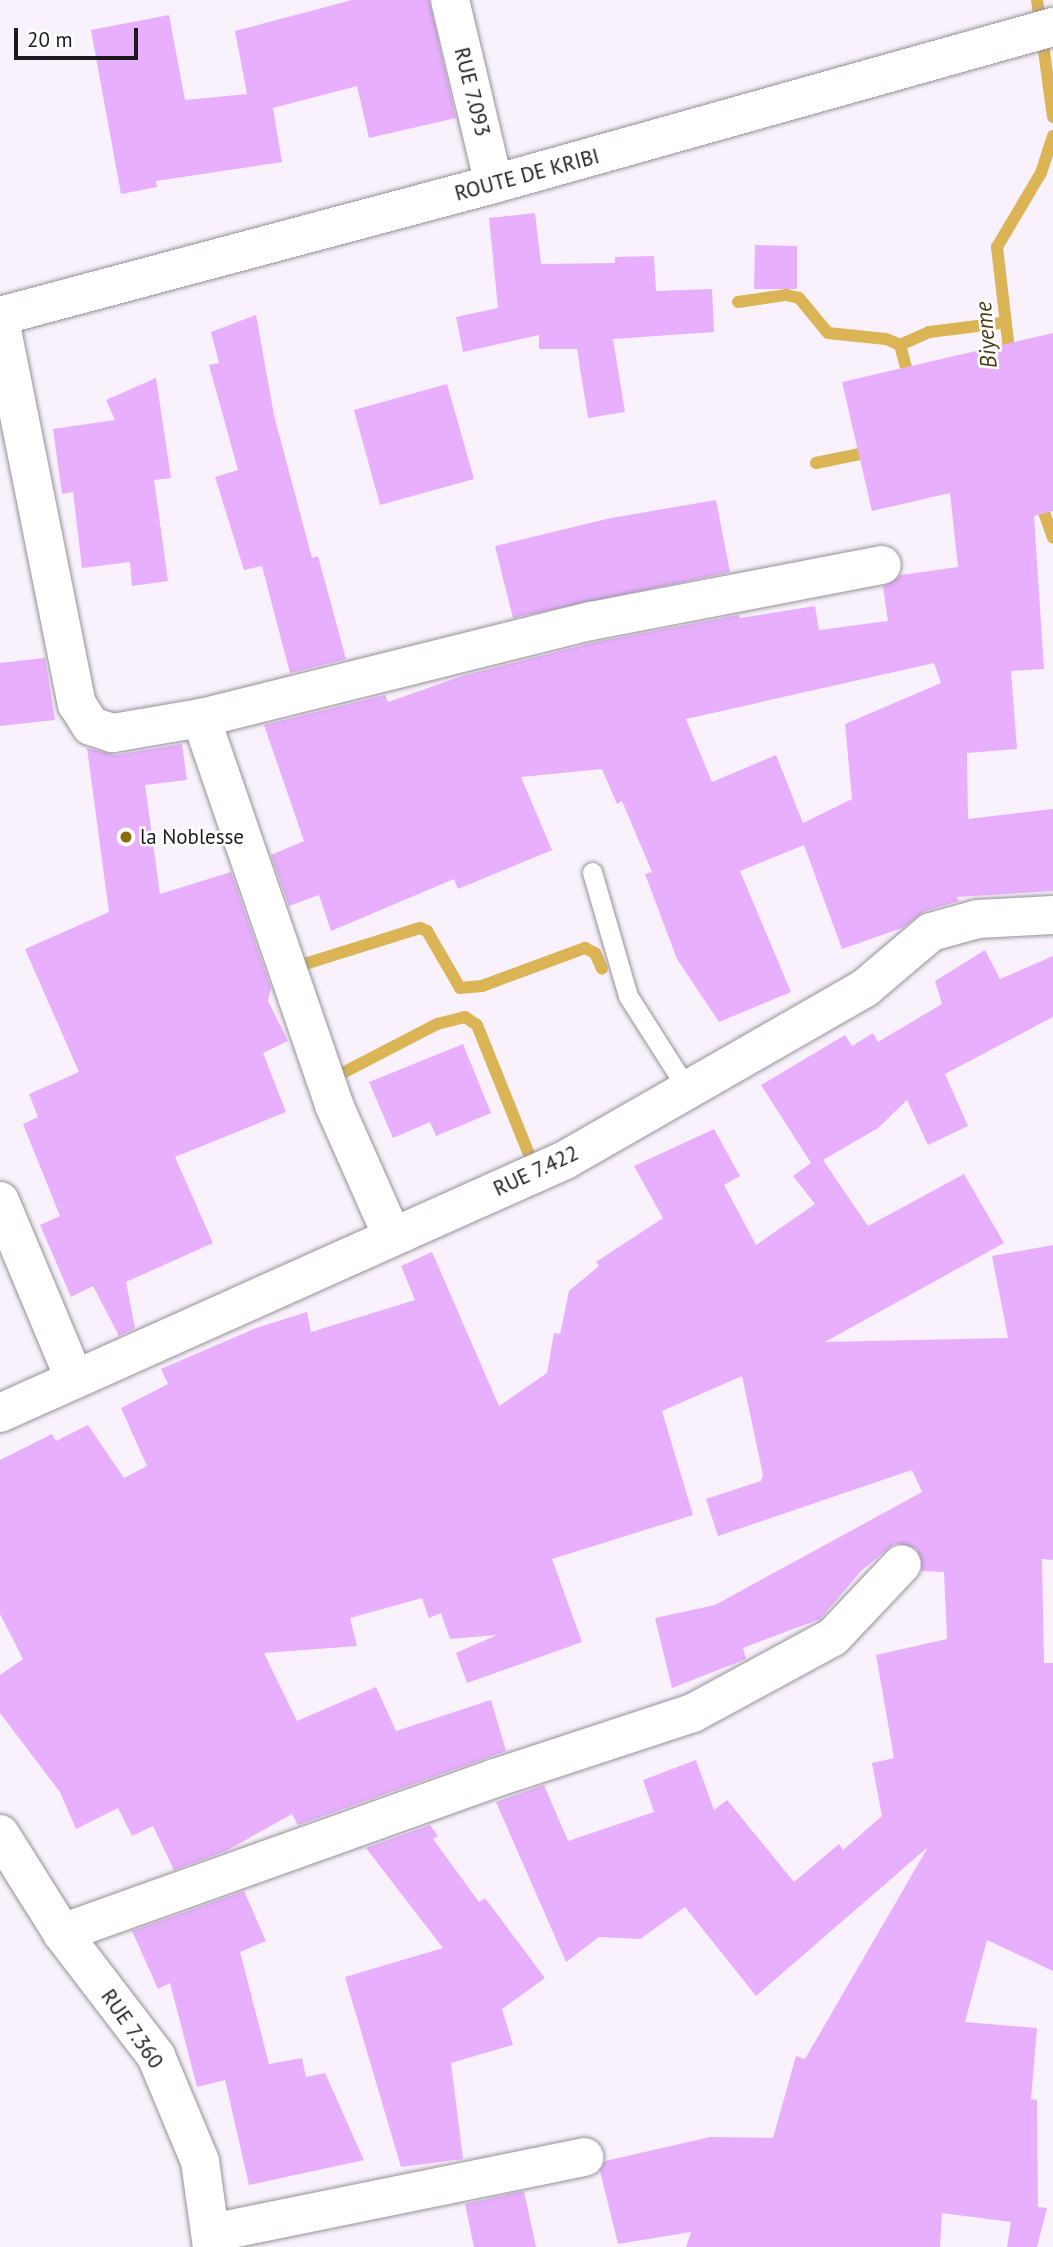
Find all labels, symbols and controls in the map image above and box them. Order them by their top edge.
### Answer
scale bar [18,14,142,58]
text: 20 m [27,26,73,53]
street label: RUE 7.093 [449,45,495,139]
street label: ROUTE DE KRIBI [452,144,602,206]
water label: Biyeme [969,300,1003,370]
place label: la Noblesse [140,824,244,850]
marker: la Noblesse [118,829,134,845]
street label: RUE 7.422 [489,1140,583,1202]
street label: RUE 7.360 [96,1984,168,2074]

